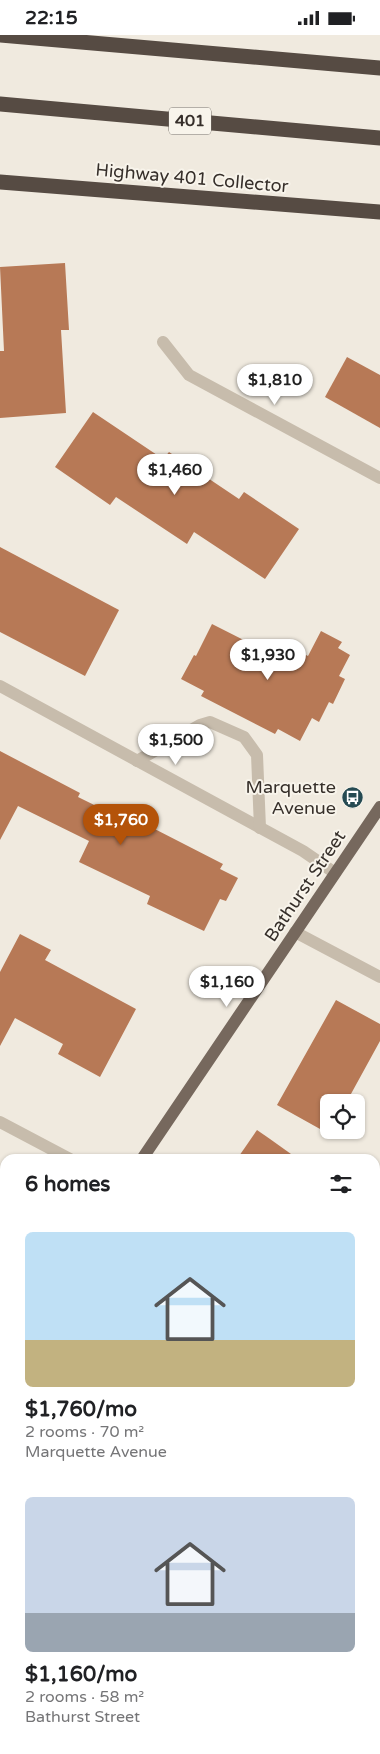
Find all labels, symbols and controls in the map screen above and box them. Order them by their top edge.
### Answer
text: 22:15 [25,7,78,29]
road number: 401 [169,107,211,135]
street label: Highway 401 Collector [95,159,289,197]
pin: $1,810 [234,363,316,406]
text: $1,810 [248,370,302,390]
pin: $1,460 [134,453,216,496]
text: $1,460 [148,460,202,480]
pin: $1,930 [227,639,309,681]
text: $1,930 [241,645,295,665]
pin: $1,500 [135,723,217,766]
text: $1,500 [149,730,203,750]
place label: Marquette Avenue [246,776,336,819]
bus stop icon: Marquette Avenue [340,785,364,809]
pin: $1,760 [80,803,162,846]
text: $1,760 [94,810,148,830]
street label: Bathurst Street [260,826,350,946]
pin: $1,160 [186,965,268,1008]
text: $1,160 [200,972,254,992]
map controls [320,1094,365,1139]
button: locate [320,1094,365,1139]
icon: filters [327,1170,355,1198]
text: 6 homes [25,1172,110,1197]
icon: home [145,1264,235,1354]
text: $1,760/mo [25,1397,137,1422]
text: 2 rooms · 70 m² [25,1422,144,1442]
text: Marquette Avenue [25,1442,167,1462]
icon: home [145,1529,235,1619]
text: $1,160/mo [25,1662,137,1687]
text: 2 rooms · 58 m² [25,1687,144,1707]
text: Bathurst Street [25,1707,140,1727]

